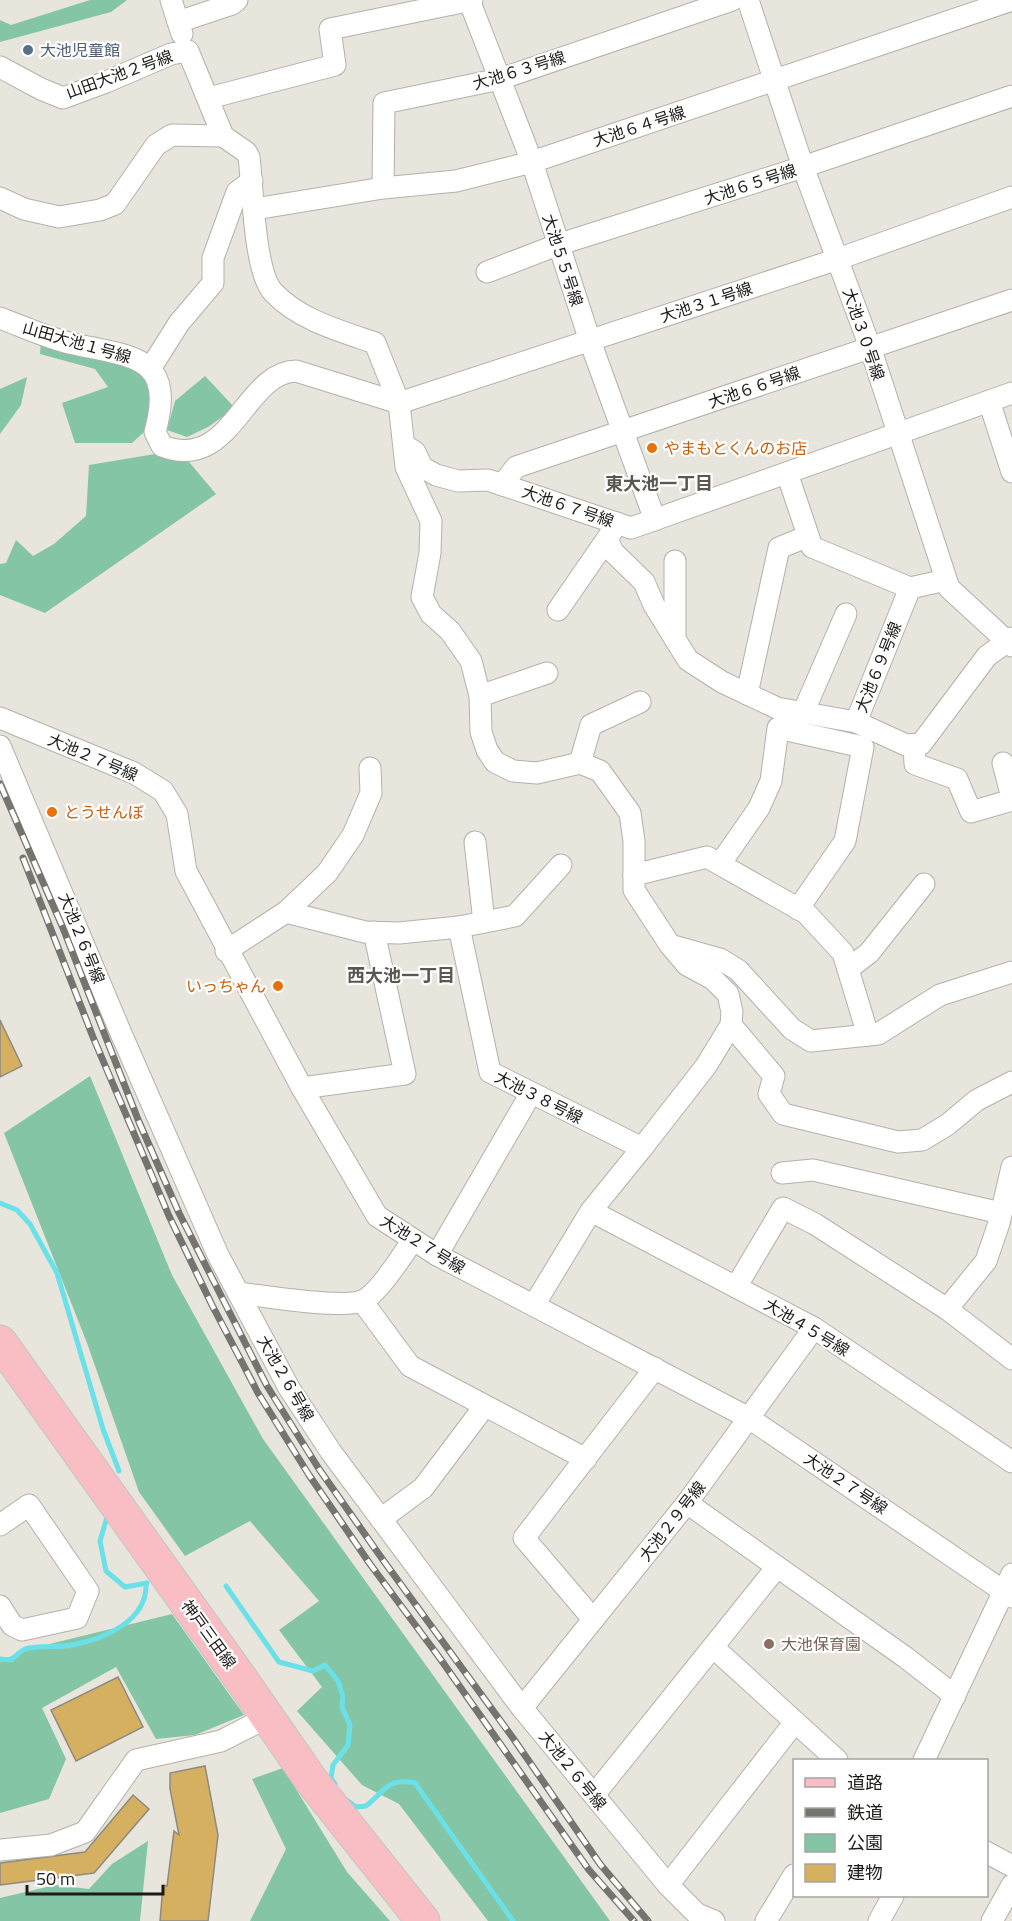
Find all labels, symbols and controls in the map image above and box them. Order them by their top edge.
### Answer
place label: 大池児童館 [40,38,120,62]
marker: 大池児童館 [21,43,35,57]
street label: 山田大池２号線 [62,44,176,104]
street label: 大池６３号線 [470,44,568,96]
street label: 大池６４号線 [590,100,688,152]
street label: 大池６５号線 [701,158,799,210]
street label: 大池５５号線 [537,211,589,309]
street label: 大池３１号線 [657,276,755,328]
street label: 大池３０号線 [837,285,891,383]
street label: 山田大池１号線 [20,315,134,369]
street label: 大池６６号線 [705,360,803,414]
place label: やまもとくんのお店 [664,436,807,460]
marker: やまもとくんのお店 [645,441,659,455]
district label: 東大池一丁目 [605,470,713,497]
street label: 大池６７号線 [519,479,617,533]
street label: 大池６９号線 [849,618,907,716]
street label: 大池２７号線 [44,727,142,787]
place label: とうせんぼ [64,800,144,824]
marker: とうせんぼ [45,805,59,819]
street label: 大池２６号線 [53,889,111,987]
district label: 西大池一丁目 [347,962,455,989]
place label: いっちゃん [186,974,266,998]
marker: いっちゃん [271,979,285,993]
street label: 大池３８号線 [491,1065,587,1129]
street label: 大池２７号線 [376,1208,470,1280]
street label: 大池４５号線 [760,1292,854,1362]
street label: 大池２６号線 [252,1330,320,1426]
street label: 大池２７号線 [799,1446,893,1520]
street label: 大池２９号線 [633,1476,711,1566]
street label: 神戸三田線 [176,1595,242,1673]
place label: 大池保育園 [781,1632,861,1656]
marker: 大池保育園 [762,1637,776,1651]
street label: 大池２６号線 [533,1725,613,1815]
legend [793,1759,988,1897]
text: 道路 [847,1769,883,1796]
text: 鉄道 [847,1799,883,1826]
text: 公園 [847,1829,883,1856]
scale bar [27,1858,164,1896]
text: 建物 [847,1859,883,1886]
text: 50 m [36,1865,75,1892]

